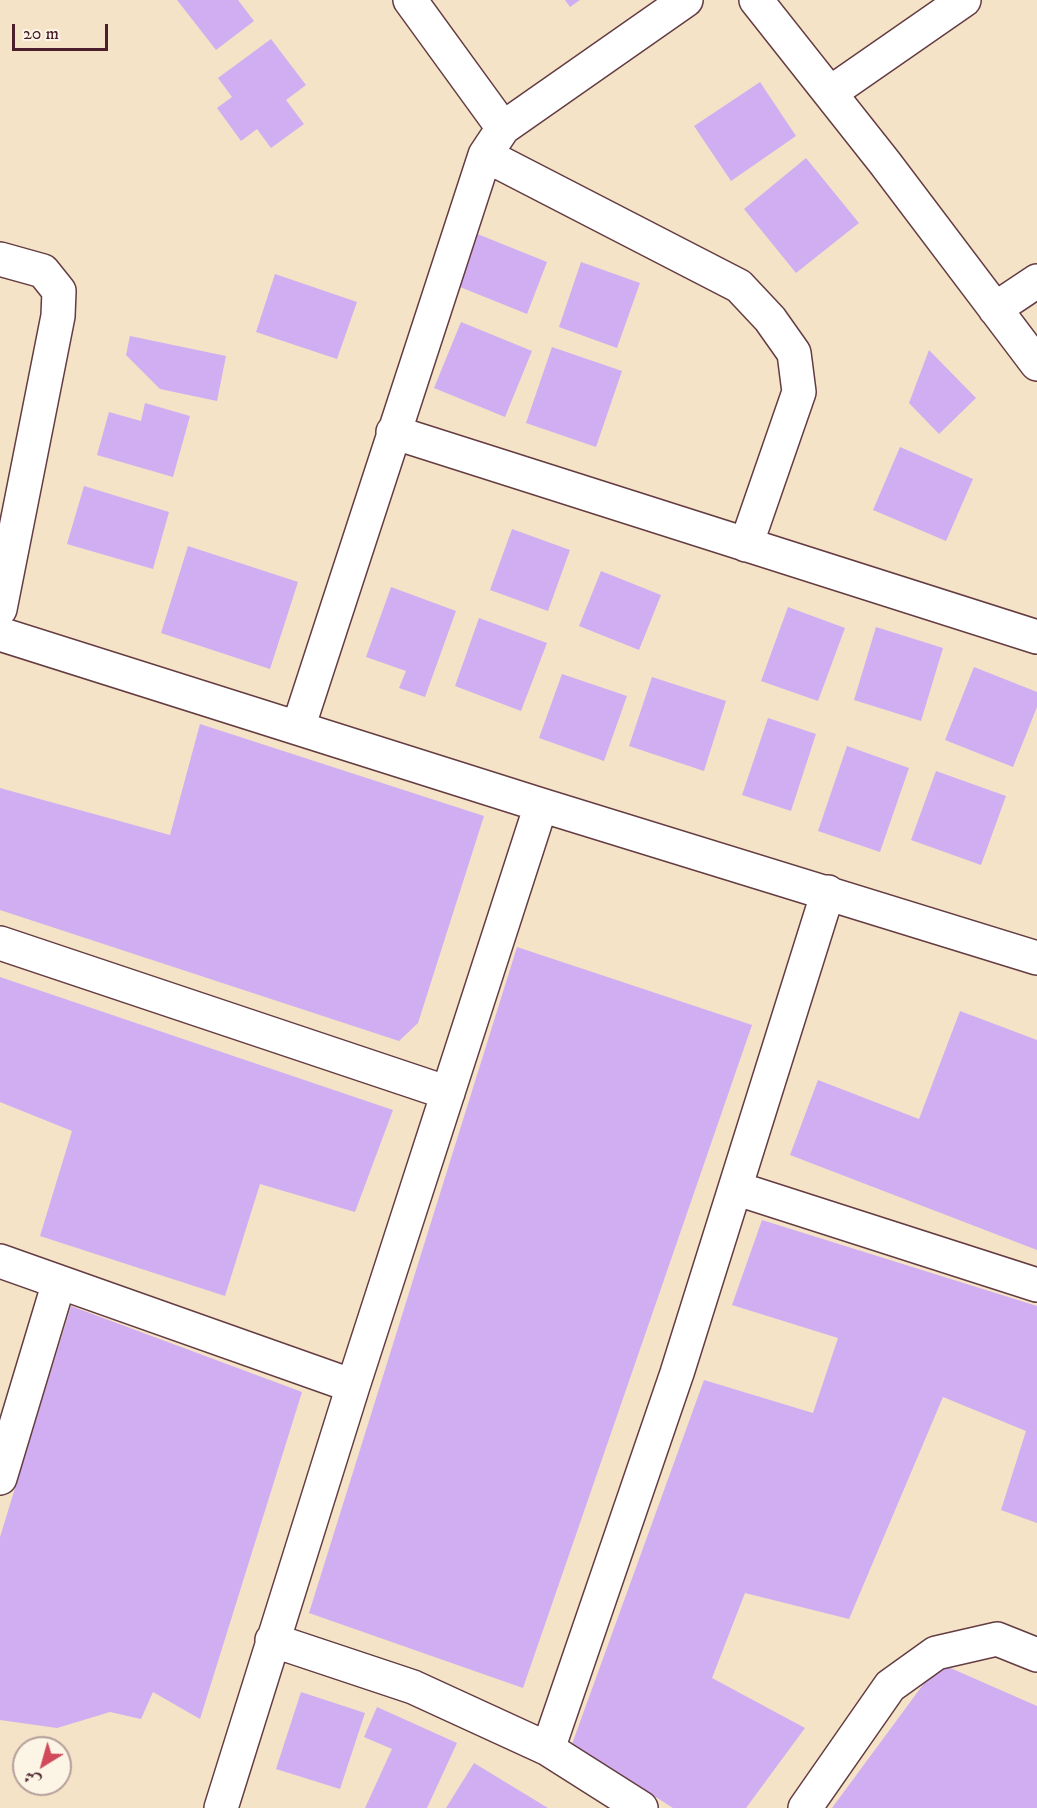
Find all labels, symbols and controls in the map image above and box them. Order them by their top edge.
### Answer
scale bar [15,12,111,50]
text: 20 m [23,23,59,45]
north arrow [12,1736,72,1796]
text: ش [20,1766,45,1792]

